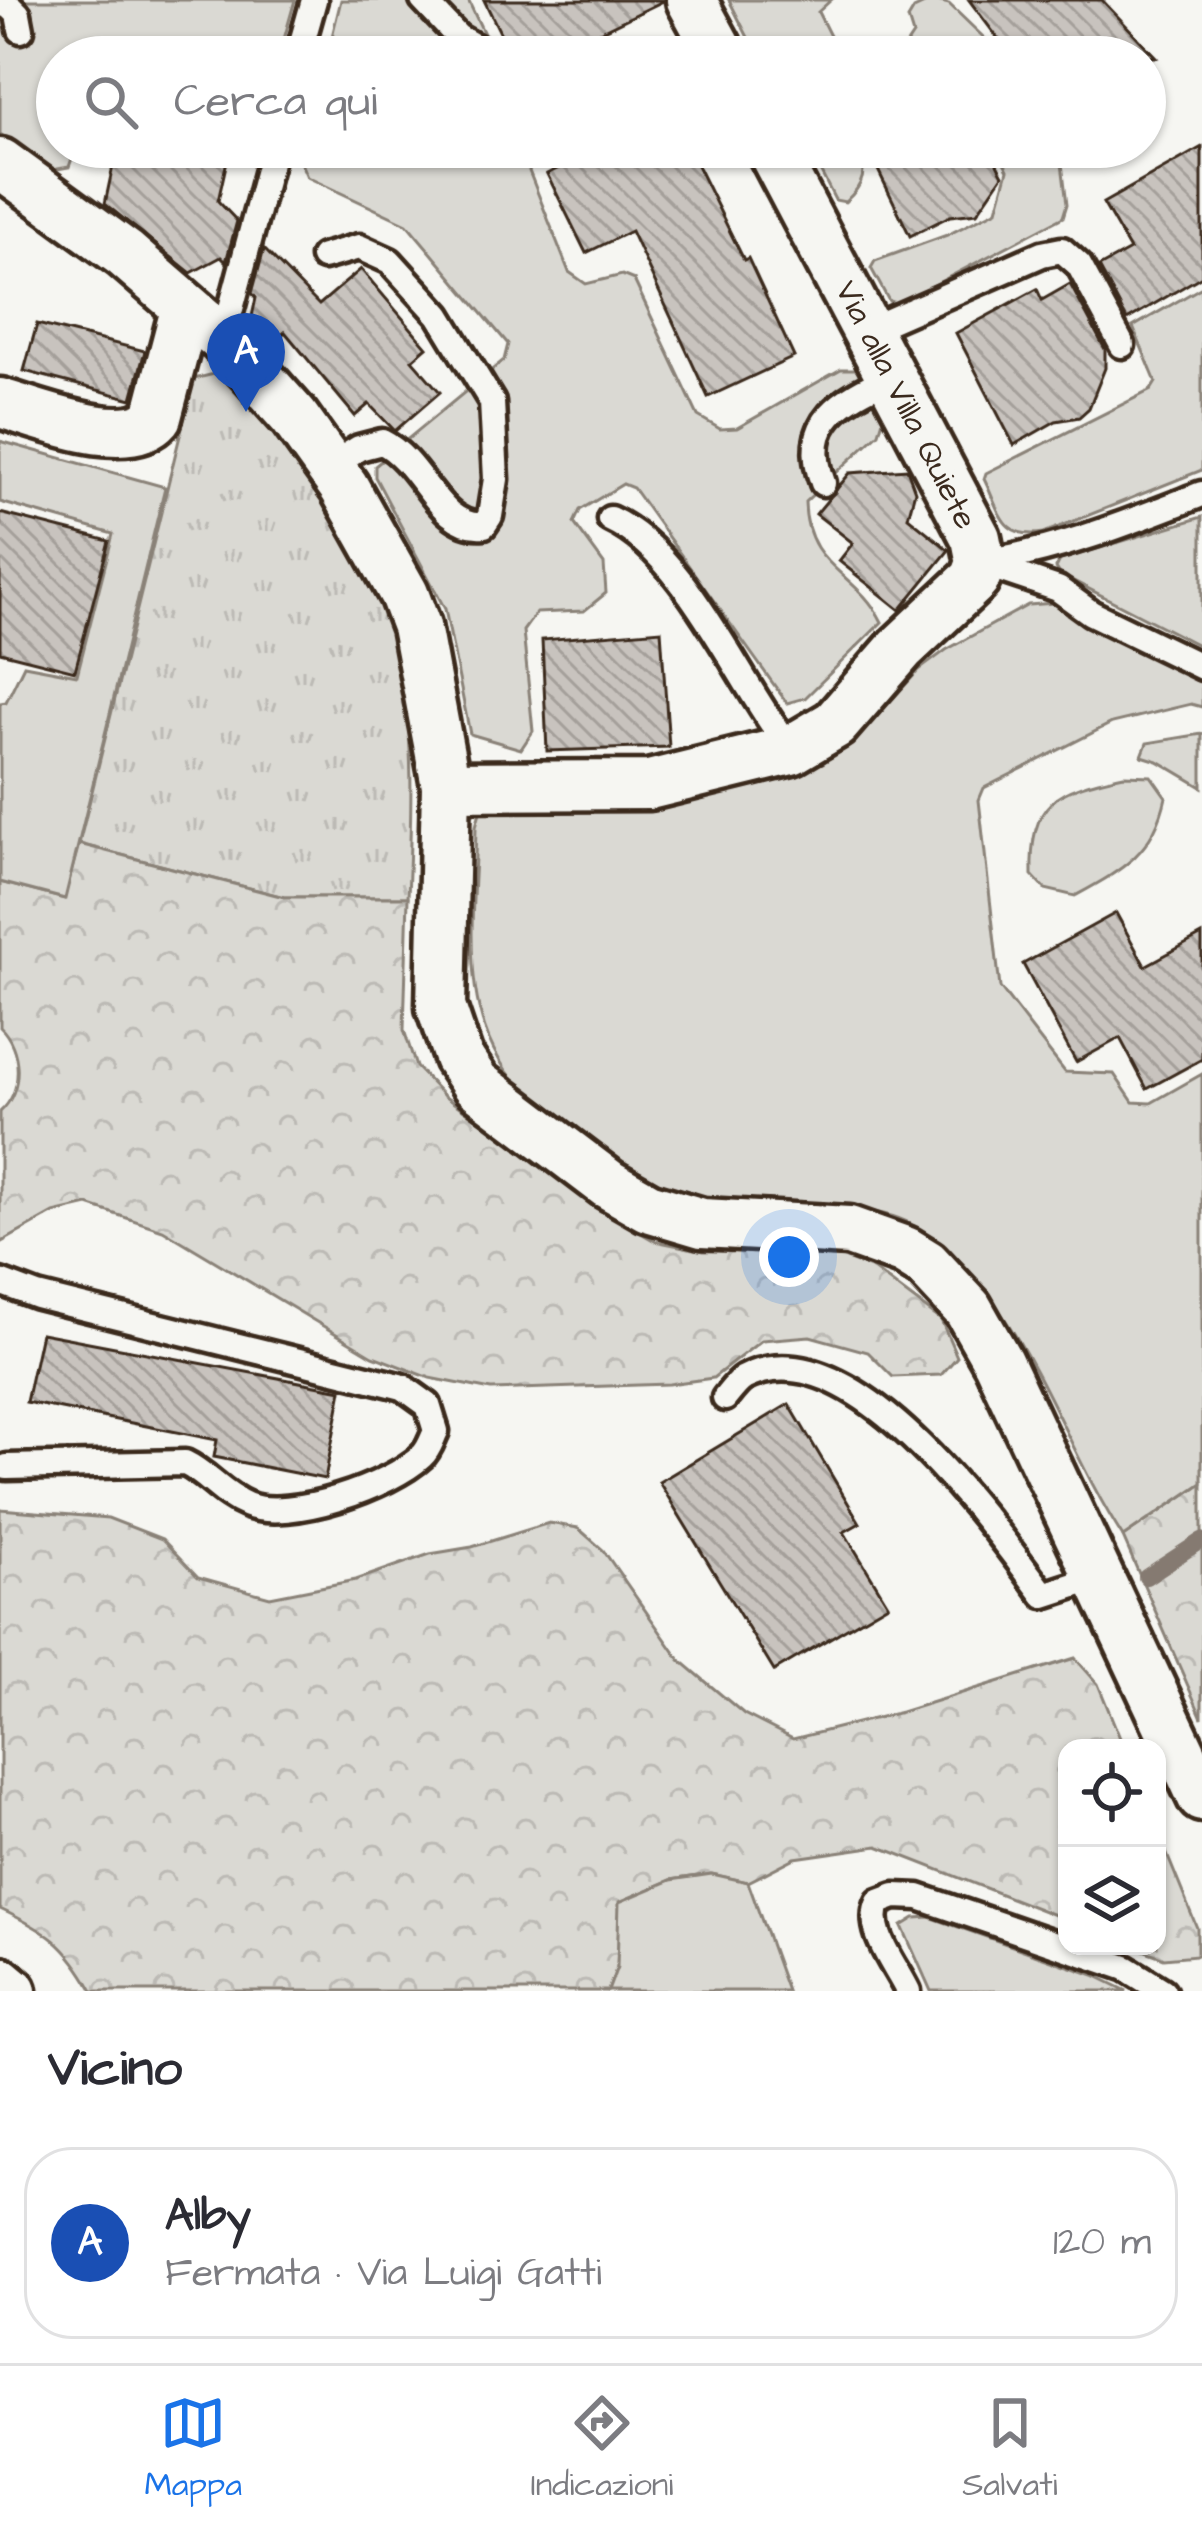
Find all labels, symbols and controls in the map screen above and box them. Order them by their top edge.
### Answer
search box [36,36,1166,168]
icon: search [78,69,144,135]
text: Cerca qui [174,71,377,133]
street label: Via alla Villa Quiete [823,273,989,537]
pin: A [207,313,285,412]
your location [759,1227,819,1287]
map controls [1058,1739,1166,1955]
button: locate [1058,1739,1166,1847]
button: layers [1058,1847,1166,1955]
text: Vicino [48,2034,182,2105]
text: Alby [165,2185,251,2247]
text: A [78,2216,102,2270]
text: 120 m [1053,2216,1151,2270]
text: Fermata · Via Luigi Gatti [165,2247,602,2301]
tab: Mappa [144,2390,242,2508]
tab: Indicazioni [531,2390,673,2508]
tab: Salvati [962,2390,1058,2508]

